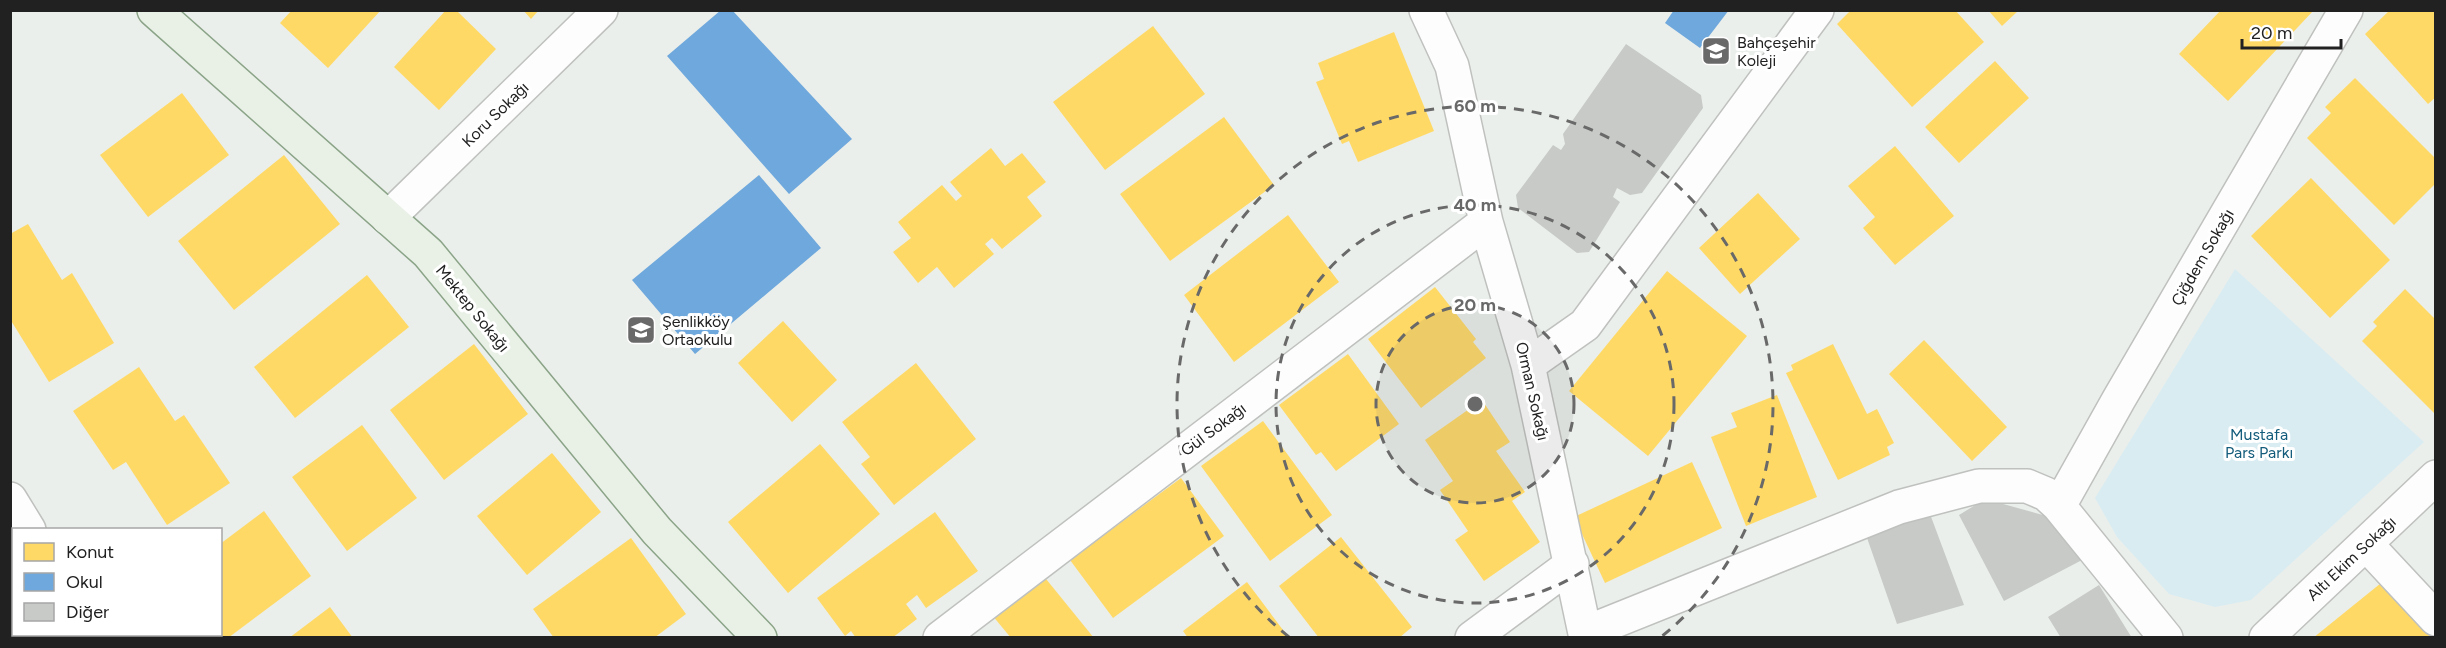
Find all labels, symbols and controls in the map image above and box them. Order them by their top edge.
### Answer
scale bar [2242,12,2341,50]
text: 20 m [2251,22,2292,44]
place label: Bahçeşehir Koleji [1737,33,1816,70]
school or university icon: Bahçeşehir Koleji [1700,35,1732,67]
street label: Koru Sokağı [458,78,533,151]
text: 60 m [1454,95,1496,117]
text: 40 m [1453,194,1497,216]
street label: Çiğdem Sokağı [2167,206,2238,309]
street label: Mektep Sokağı [432,261,513,356]
text: 20 m [1454,294,1496,316]
place label: Şenlikköy Ortaokulu [662,312,732,349]
school or university icon: Şenlikköy Ortaokulu [625,314,657,346]
street label: Orman Sokağı [1512,340,1553,442]
centre of rings [1465,394,1485,414]
street label: Gül Sokağı [1177,399,1250,460]
park label: Mustafa Pars Parkı [2225,425,2293,462]
street label: Altı Ekim Sokağı [2303,512,2400,604]
legend [12,528,222,636]
text: Konut [66,541,114,563]
text: Okul [66,571,103,593]
text: Diğer [66,601,109,623]

